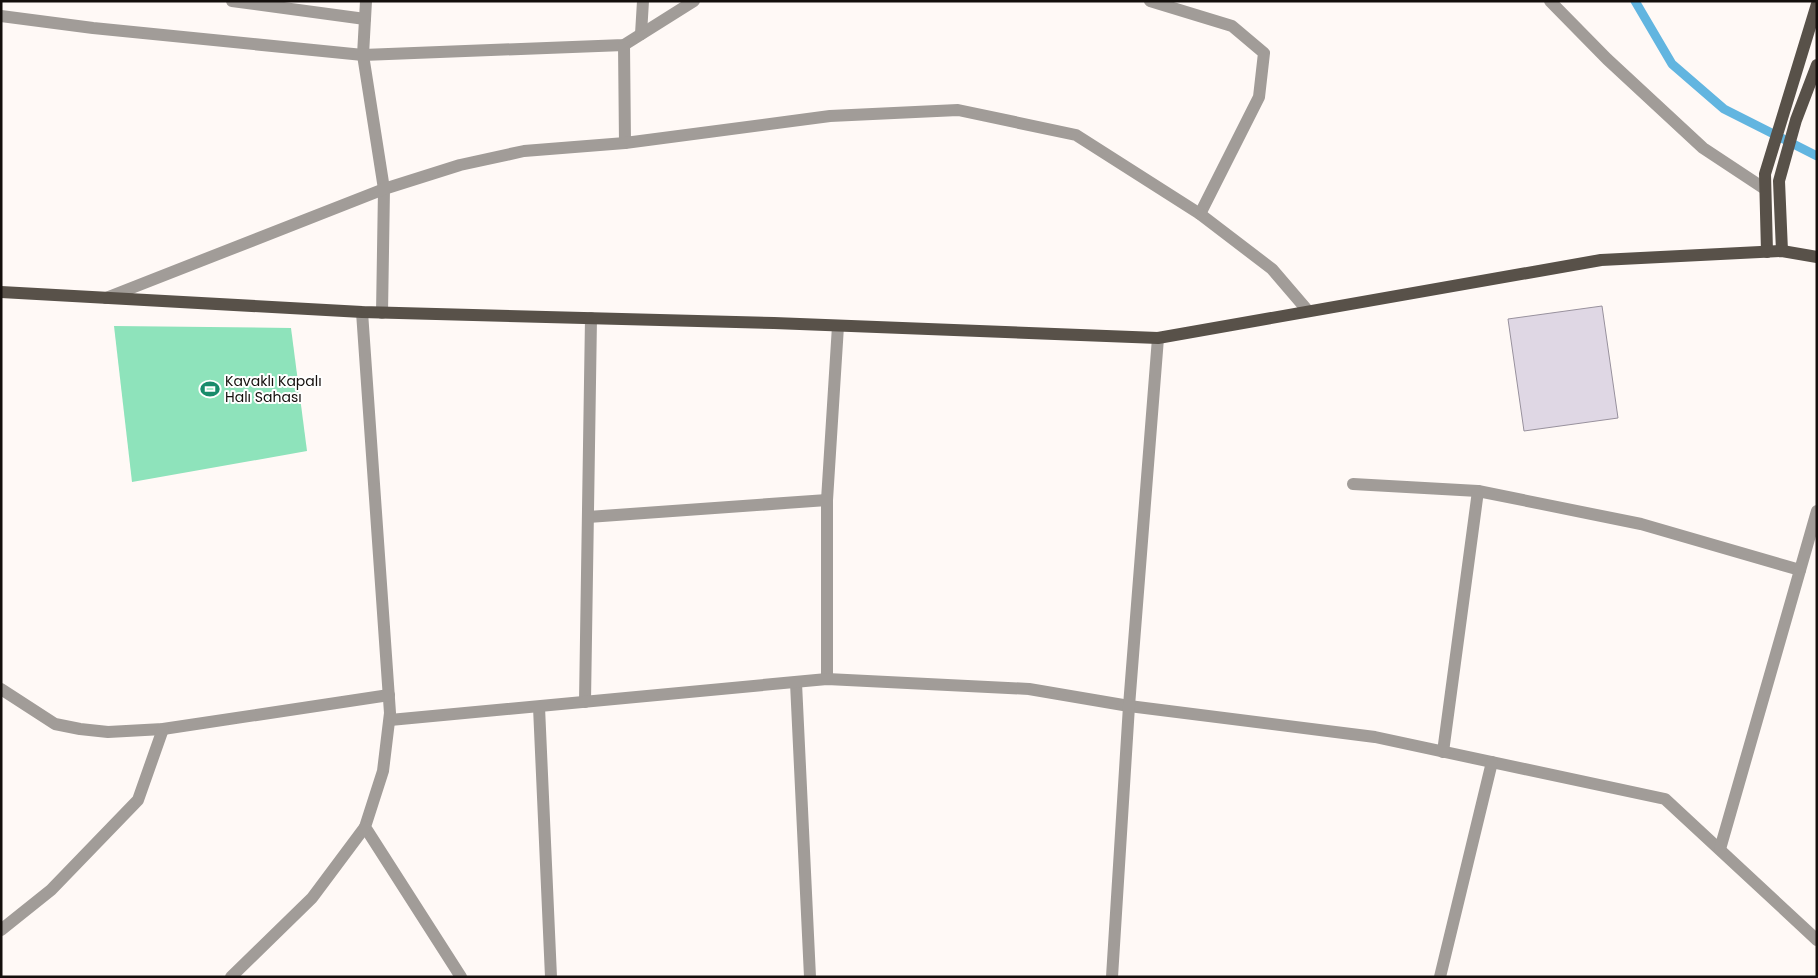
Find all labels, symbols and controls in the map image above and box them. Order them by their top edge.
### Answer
place label: Kavaklı Kapalı Halı Sahası [225,371,322,407]
sports icon: Kavaklı Kapalı Halı Sahası [199,378,221,400]

